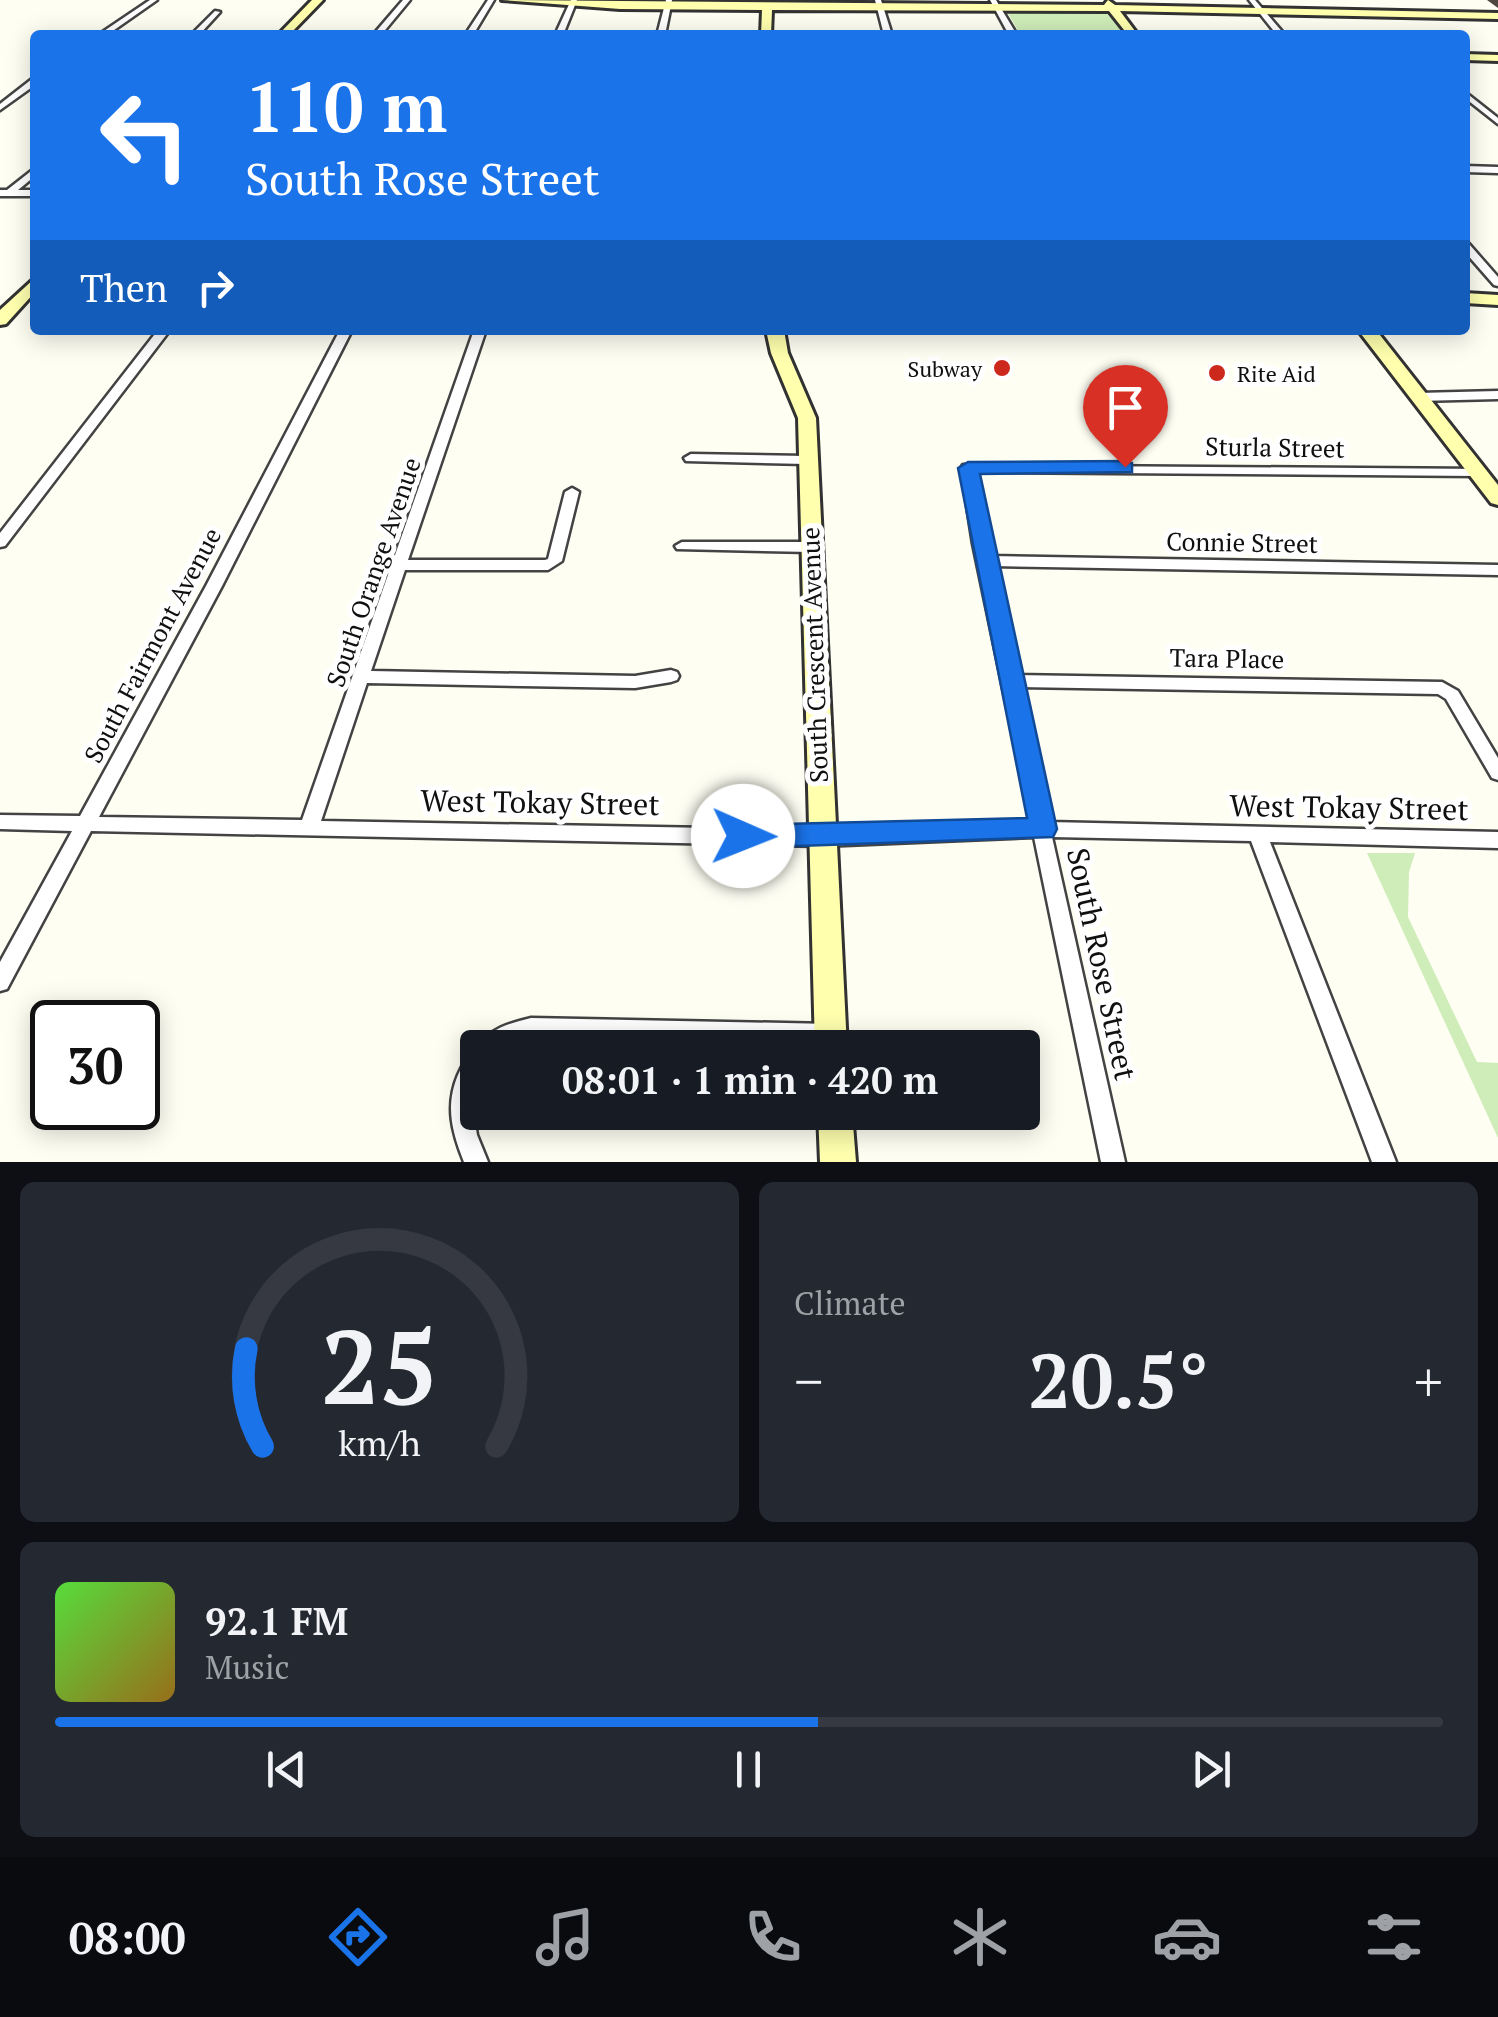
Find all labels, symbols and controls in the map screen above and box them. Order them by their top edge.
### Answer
text: 110 m [245,59,447,152]
icon: left [80,70,210,200]
text: South Rose Street [245,148,600,208]
icon: right [188,260,243,315]
text: Then [80,263,168,313]
place label: Subway [908,354,983,383]
marker: Subway [991,357,1013,379]
place label: Rite Aid [1237,359,1316,388]
marker: Rite Aid [1206,362,1228,384]
pin [1083,365,1168,468]
icon: arrive [1098,380,1153,435]
street label: Sturla Street [1205,429,1345,465]
street label: South Orange Avenue [318,453,428,691]
street label: South Fairmont Avenue [76,522,228,768]
street label: Connie Street [1166,524,1318,560]
street label: South Crescent Avenue [793,526,835,784]
street label: Tara Place [1169,641,1285,675]
street label: West Tokay Street [420,780,660,824]
position arrow [691,784,795,888]
street label: West Tokay Street [1229,785,1469,829]
street label: South Rose Street [1058,844,1146,1084]
speed limit sign: 30 [30,1000,160,1130]
text: 08:01 · 1 min · 420 m [562,1055,938,1105]
text: Climate [794,1282,906,1324]
text: 25 [321,1296,438,1434]
text: 20.5° [1028,1330,1209,1429]
text: − [794,1344,823,1417]
text: + [1414,1344,1443,1417]
text: km/h [338,1419,421,1466]
text: 92.1 FM [205,1596,348,1646]
text: Music [205,1646,290,1688]
icon: previous [259,1742,314,1797]
icon: pause [721,1742,776,1797]
icon: next [1184,1742,1239,1797]
icon: directions [323,1902,393,1972]
icon: music [530,1902,600,1972]
icon: phone [738,1902,808,1972]
icon: climate [945,1902,1015,1972]
icon: car [1152,1902,1222,1972]
icon: filters [1359,1902,1429,1972]
text: 08:00 [69,1907,186,1967]

